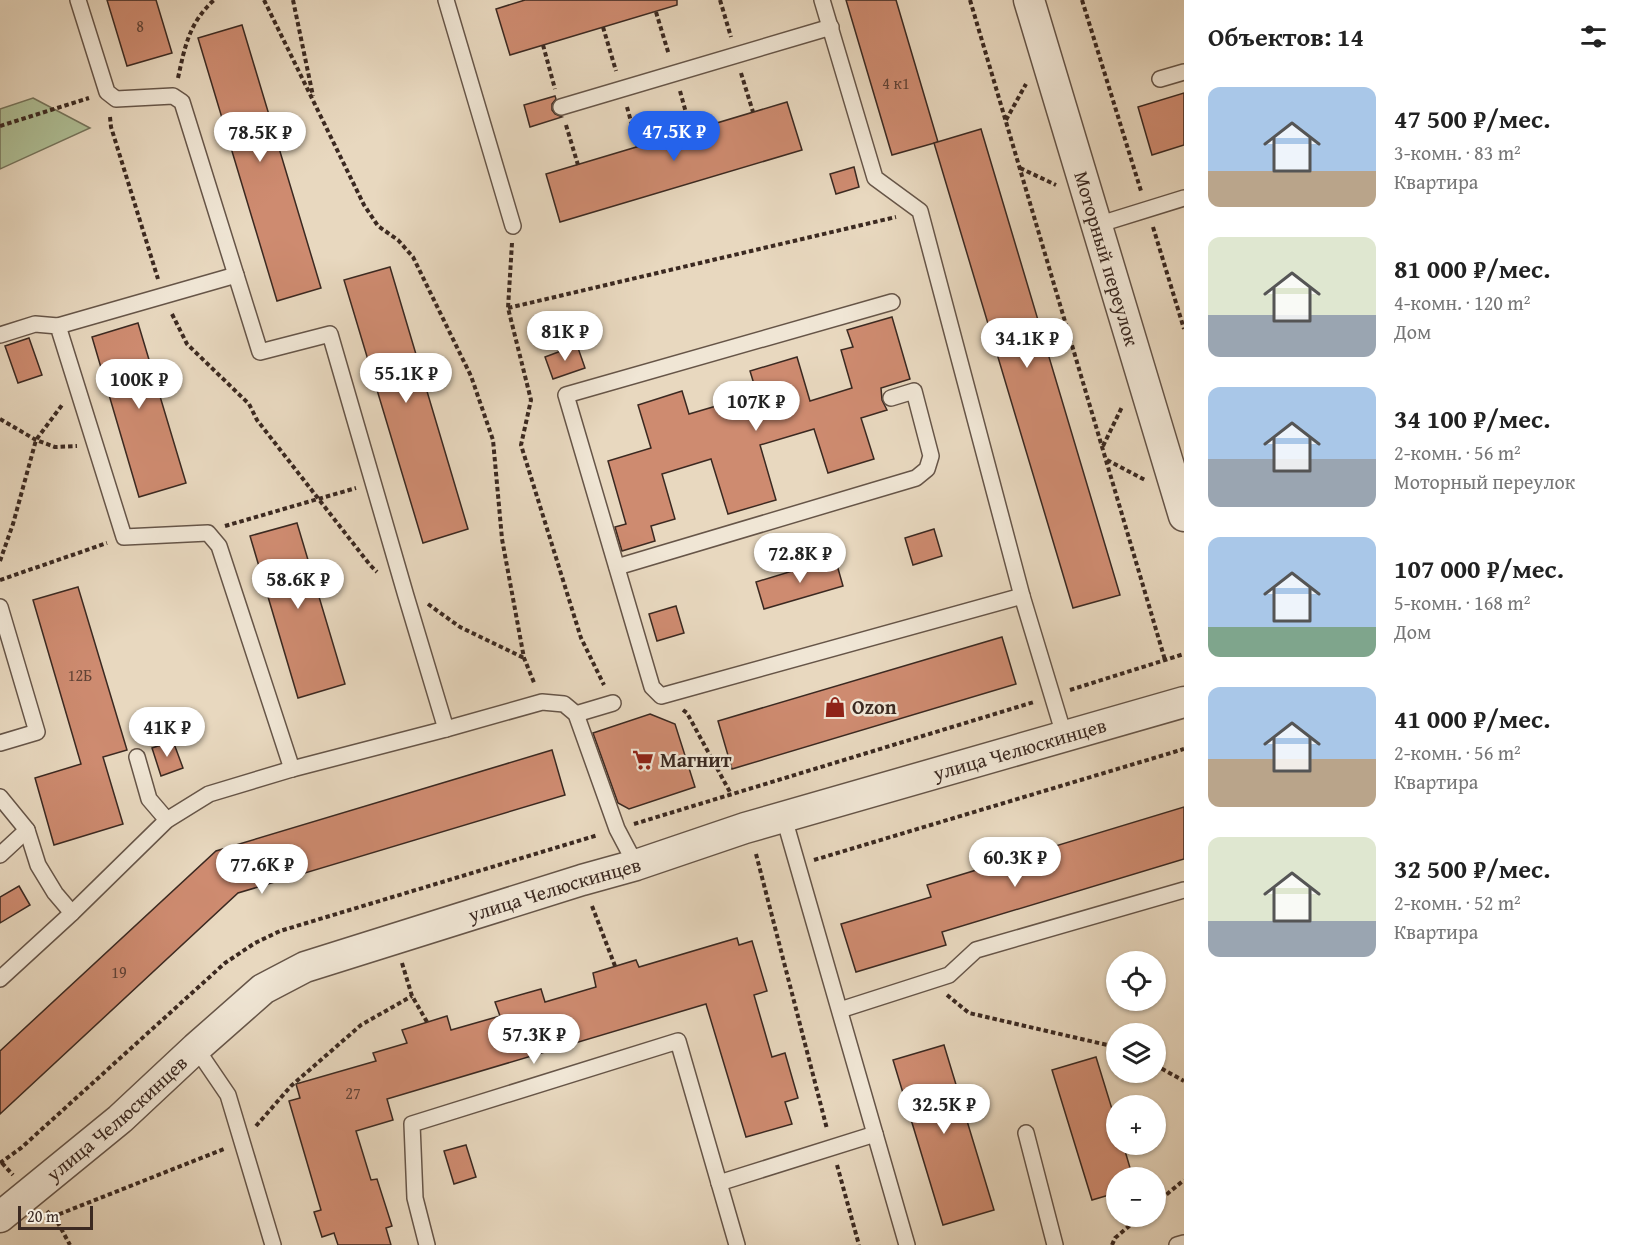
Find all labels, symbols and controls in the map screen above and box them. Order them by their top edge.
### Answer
house number: 8 [136,14,144,38]
text: Объектов: 14 [1208,17,1364,56]
icon: filters [1577,20,1610,53]
house number: 4 к1 [882,71,910,95]
text: 47 500 ₽/мес. [1394,99,1550,138]
pin: 47.5K ₽ [619,111,729,162]
icon: home [1256,111,1328,183]
pin: 78.5K ₽ [205,112,315,163]
text: 47.5K ₽ [642,116,706,145]
text: 78.5K ₽ [228,117,292,146]
text: 3-комн. · 83 m² [1394,138,1521,167]
street label: Моторный переулок [1067,167,1147,350]
text: Квартира [1394,167,1478,196]
text: 81 000 ₽/мес. [1394,249,1550,288]
icon: home [1256,261,1328,333]
text: 4-комн. · 120 m² [1394,288,1530,317]
pin: 81K ₽ [523,311,607,362]
text: 81K ₽ [541,316,589,345]
text: Дом [1394,317,1431,346]
pin: 34.1K ₽ [972,318,1082,369]
text: 34.1K ₽ [995,323,1059,352]
pin: 55.1K ₽ [351,353,461,404]
text: 55.1K ₽ [374,358,438,387]
pin: 100K ₽ [90,359,188,410]
text: 100K ₽ [110,364,168,393]
pin: 107K ₽ [707,381,805,432]
text: 107K ₽ [727,386,785,415]
text: 34 100 ₽/мес. [1394,399,1550,438]
icon: home [1256,411,1328,483]
text: 2-комн. · 56 m² [1394,438,1521,467]
text: Моторный переулок [1394,467,1575,496]
pin: 72.8K ₽ [745,533,855,584]
text: 72.8K ₽ [768,538,832,567]
text: 107 000 ₽/мес. [1394,549,1564,588]
pin: 58.6K ₽ [243,559,353,610]
icon: home [1256,561,1328,633]
text: 58.6K ₽ [266,564,330,593]
text: 5-комн. · 168 m² [1394,588,1530,617]
text: Дом [1394,617,1431,646]
house number: 12Б [68,663,92,687]
place label: Ozon [852,692,897,721]
shop icon: Ozon [823,695,847,719]
text: 41 000 ₽/мес. [1394,699,1550,738]
pin: 41K ₽ [125,707,209,758]
street label: улица Челюскинцев [929,710,1110,788]
icon: home [1256,711,1328,783]
text: 41K ₽ [143,712,191,741]
text: 2-комн. · 56 m² [1394,738,1521,767]
place label: Магнит [660,745,732,774]
supermarket icon: Магнит [631,748,655,772]
text: Квартира [1394,767,1478,796]
pin: 60.3K ₽ [960,837,1070,888]
text: 60.3K ₽ [983,842,1047,871]
pin: 77.6K ₽ [207,844,317,895]
text: 77.6K ₽ [230,849,294,878]
street label: улица Челюскинцев [464,849,644,929]
text: 32 500 ₽/мес. [1394,849,1550,888]
icon: home [1256,861,1328,933]
text: 2-комн. · 52 m² [1394,888,1521,917]
text: Квартира [1394,917,1478,946]
map controls [1106,951,1166,1227]
button: locate [1106,951,1166,1011]
house number: 19 [111,960,127,984]
pin: 57.3K ₽ [479,1014,589,1065]
text: 57.3K ₽ [502,1019,566,1048]
button: layers [1106,1023,1166,1083]
street label: улица Челюскинцев [39,1048,194,1188]
house number: 27 [345,1081,361,1105]
pin: 32.5K ₽ [889,1084,999,1135]
text: 32.5K ₽ [912,1089,976,1118]
button: + [1106,1095,1166,1155]
button: − [1106,1167,1166,1227]
scale bar [18,1203,93,1230]
text: 20 m [27,1204,59,1228]

